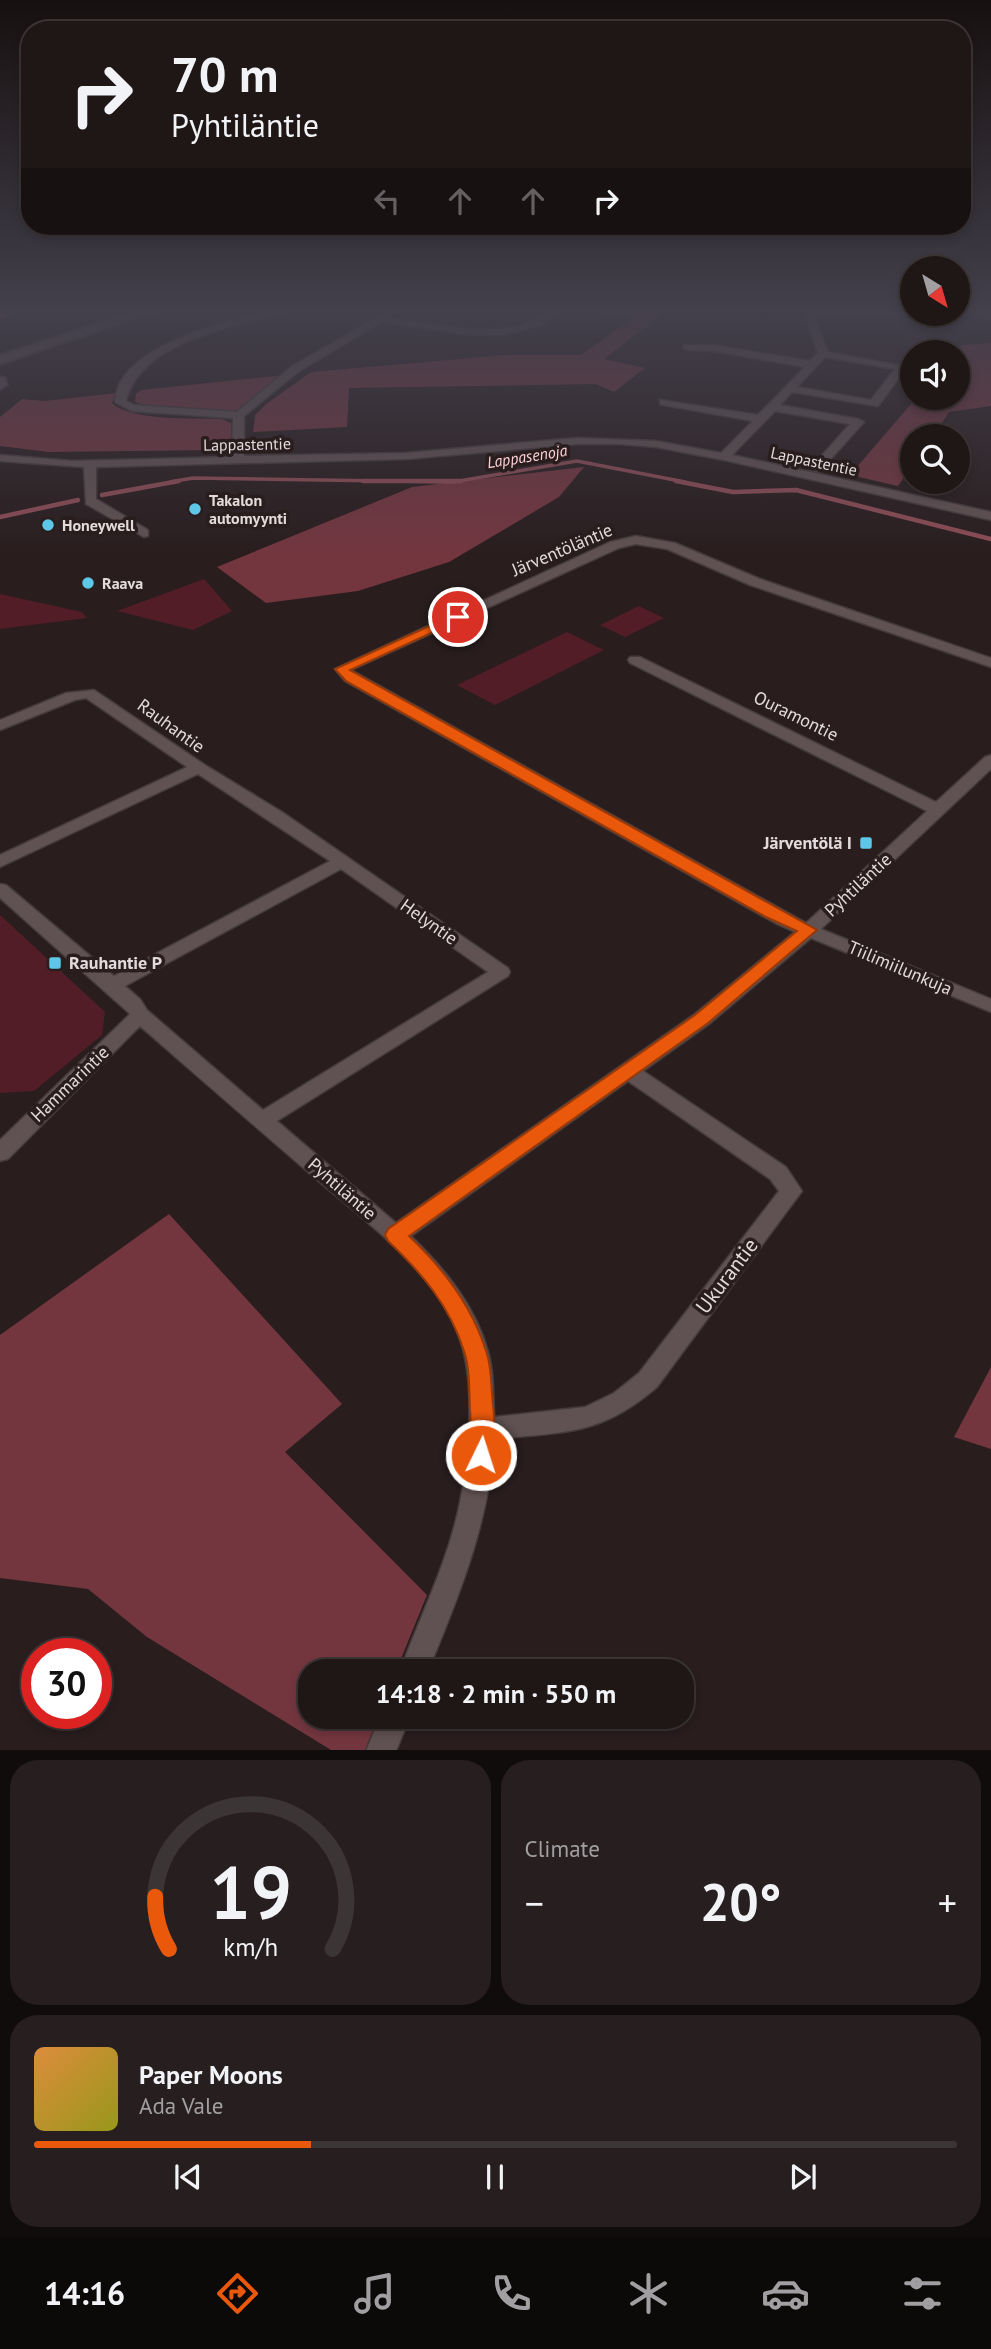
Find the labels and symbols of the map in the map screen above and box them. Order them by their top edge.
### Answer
north arrow [900,256,970,326]
street label: Lappastentie [203,433,291,455]
water label: Lappasenoja [485,440,569,472]
street label: Lappastentie [769,442,859,480]
place label: Takalon automyynti [209,490,287,528]
marker: Takalon automyynti [187,501,203,517]
place label: Honeywell [62,515,135,535]
marker: Honeywell [40,517,56,533]
street label: Järventöläntie [507,518,616,581]
place label: Raava [102,573,143,593]
marker: Raava [80,575,96,591]
pin [428,587,488,647]
street label: Ouramontie [750,685,842,746]
street label: Rauhantie [133,693,210,758]
place label: Järventölä I [763,831,852,854]
marker: Järventölä I [858,835,874,851]
street label: Pyhtiläntie [819,848,896,921]
street label: Helyntie [396,894,462,950]
street label: Tiilimiilunkuja [845,935,956,1000]
place label: Rauhantie P [69,951,162,974]
marker: Rauhantie P [47,955,63,971]
street label: Hammarintie [26,1041,114,1127]
street label: Pyhtiläntie [303,1153,381,1225]
street label: Ukurantie [689,1233,764,1319]
position arrow [444,1418,518,1492]
speed limit sign: 30 [21,1638,112,1729]

